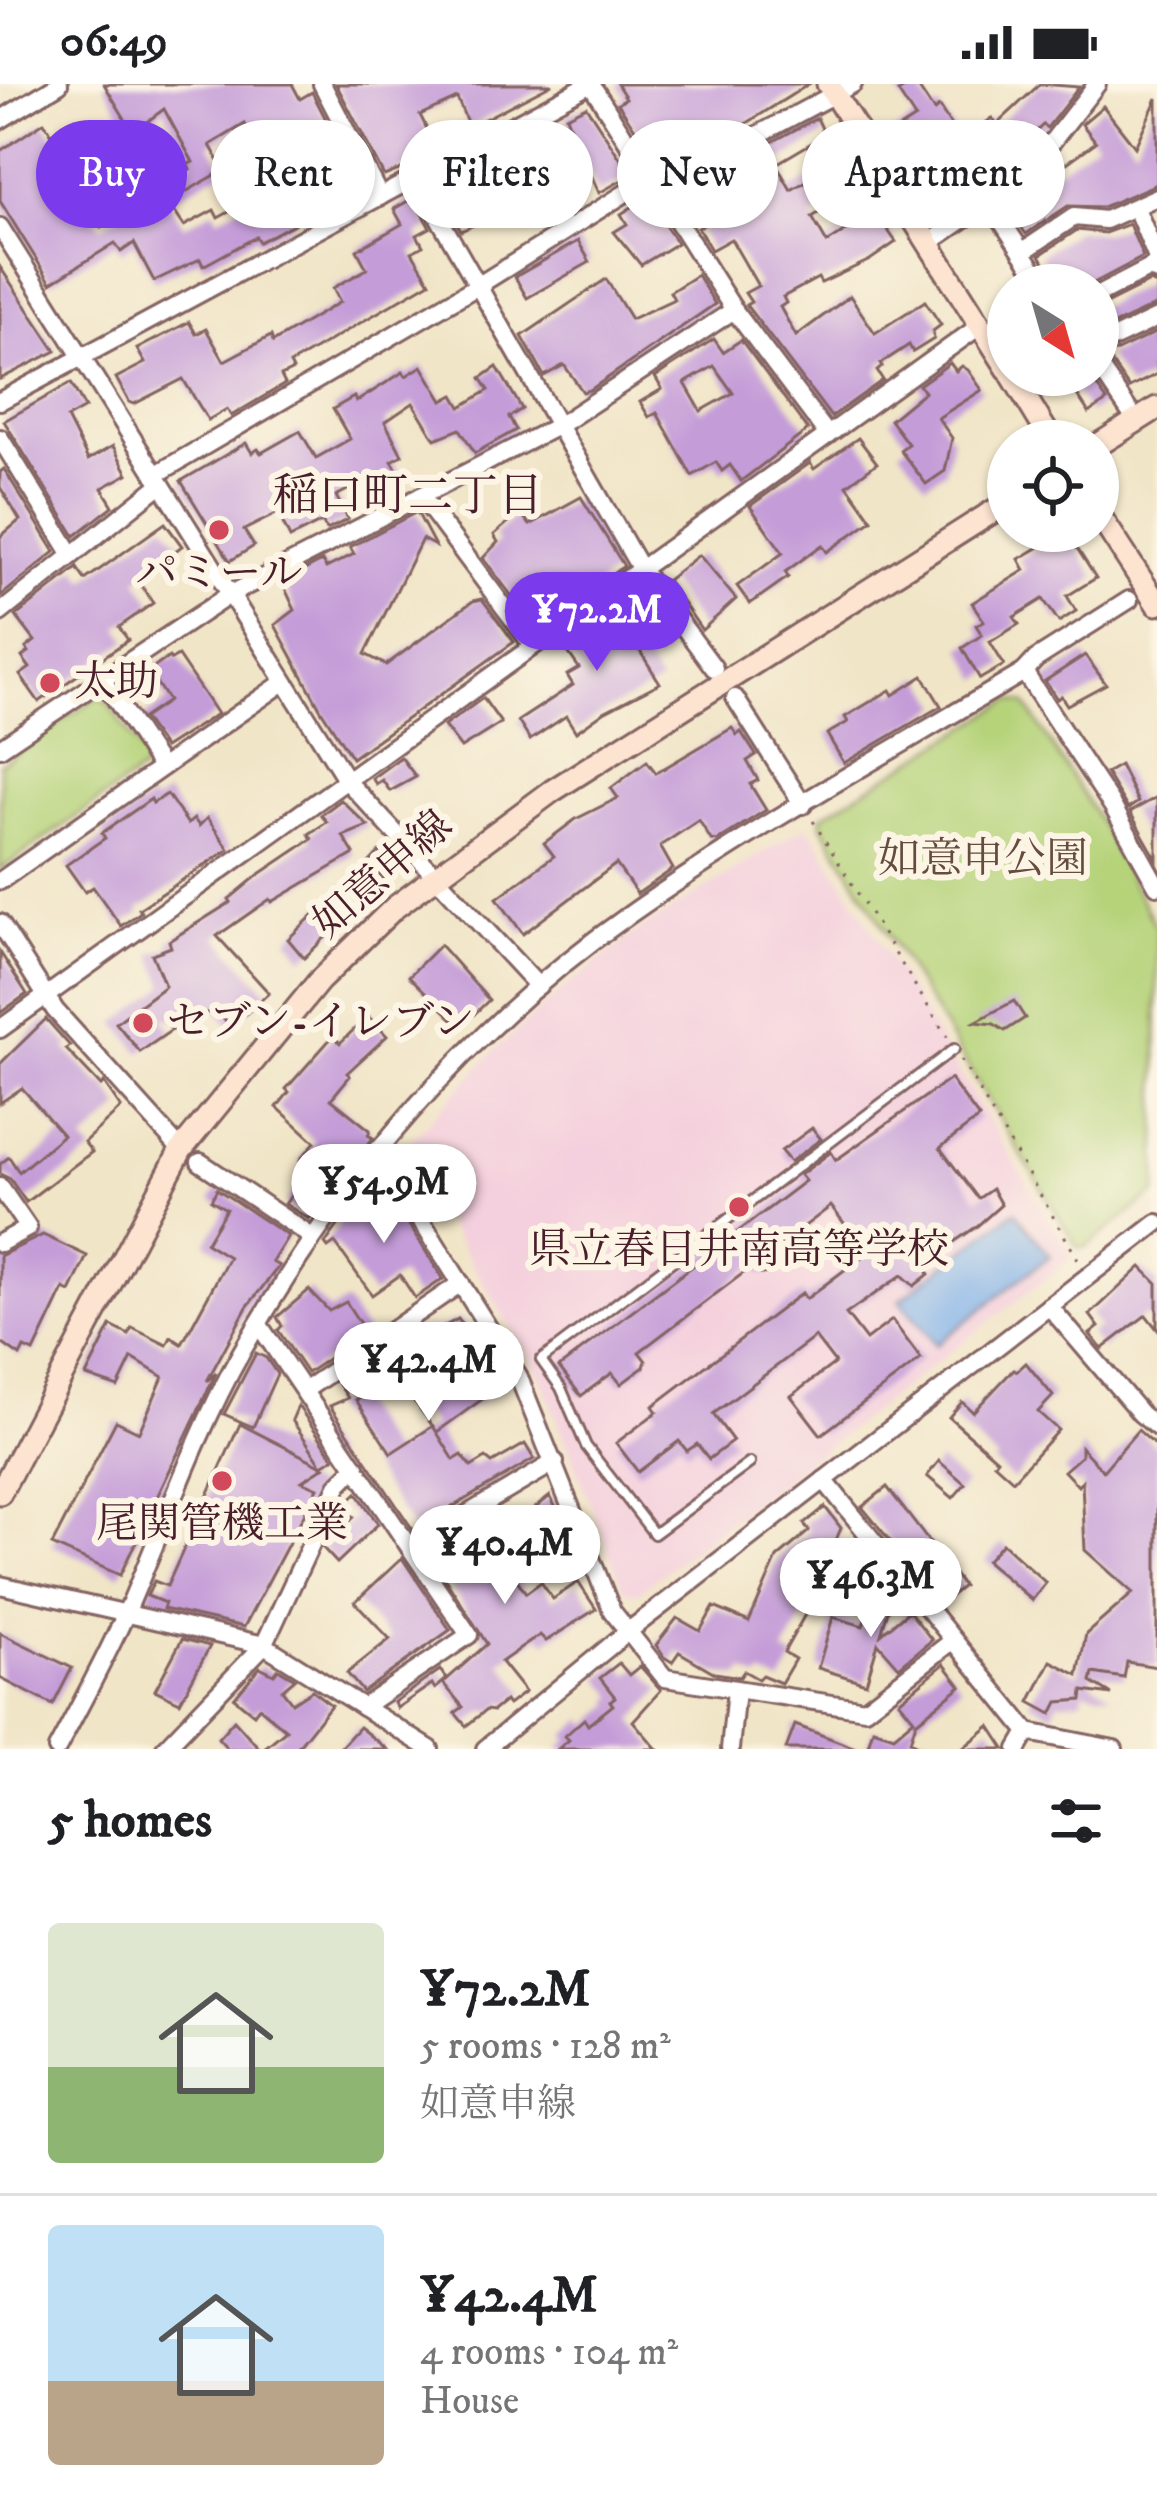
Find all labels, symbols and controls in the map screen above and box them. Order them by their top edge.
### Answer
text: 06:49 [60,14,168,70]
chip: Buy [36,120,187,228]
chip: Rent [211,120,375,228]
chip: Filters [399,120,593,228]
chip: New [617,120,778,228]
chip: Apartment [802,120,1065,228]
north arrow [987,264,1119,396]
map controls [987,264,1119,552]
button: locate [987,420,1119,552]
district label: 稲口町二丁目 [273,469,543,525]
marker: パミール [206,517,232,543]
place label: パミール [135,548,303,600]
pin: ¥72.2M [499,572,695,674]
text: ¥72.2M [532,586,662,635]
place label: 太助 [74,657,158,709]
marker: 太助 [37,670,63,696]
street label: 如意申線 [303,800,463,950]
park label: 如意申公園 [878,834,1088,886]
place label: セブン-イレブン [167,997,475,1049]
marker: セブン-イレブン [130,1010,156,1036]
pin: ¥54.9M [286,1144,482,1246]
text: ¥54.9M [318,1158,450,1207]
marker: 県立春日井南高等学校 [726,1194,752,1220]
place label: 県立春日井南高等学校 [529,1225,949,1277]
pin: ¥42.4M [331,1322,527,1424]
text: ¥42.4M [361,1336,497,1385]
marker: 尾関管機工業 [209,1468,235,1494]
place label: 尾関管機工業 [96,1499,348,1551]
pin: ¥40.4M [407,1505,603,1607]
text: ¥40.4M [436,1519,574,1568]
pin: ¥46.3M [773,1538,969,1640]
text: ¥46.3M [807,1552,935,1601]
icon: filters [1043,1788,1109,1854]
text: 5 homes [48,1789,212,1853]
text: ¥72.2M [420,1958,591,2022]
icon: home [144,1971,288,2115]
text: 5 rooms · 128 m² [420,2022,671,2071]
text: 如意申線 [420,2080,576,2129]
text: ¥42.4M [420,2264,598,2328]
icon: home [144,2273,288,2417]
text: 4 rooms · 104 m² [420,2328,678,2377]
text: House [420,2377,519,2426]

